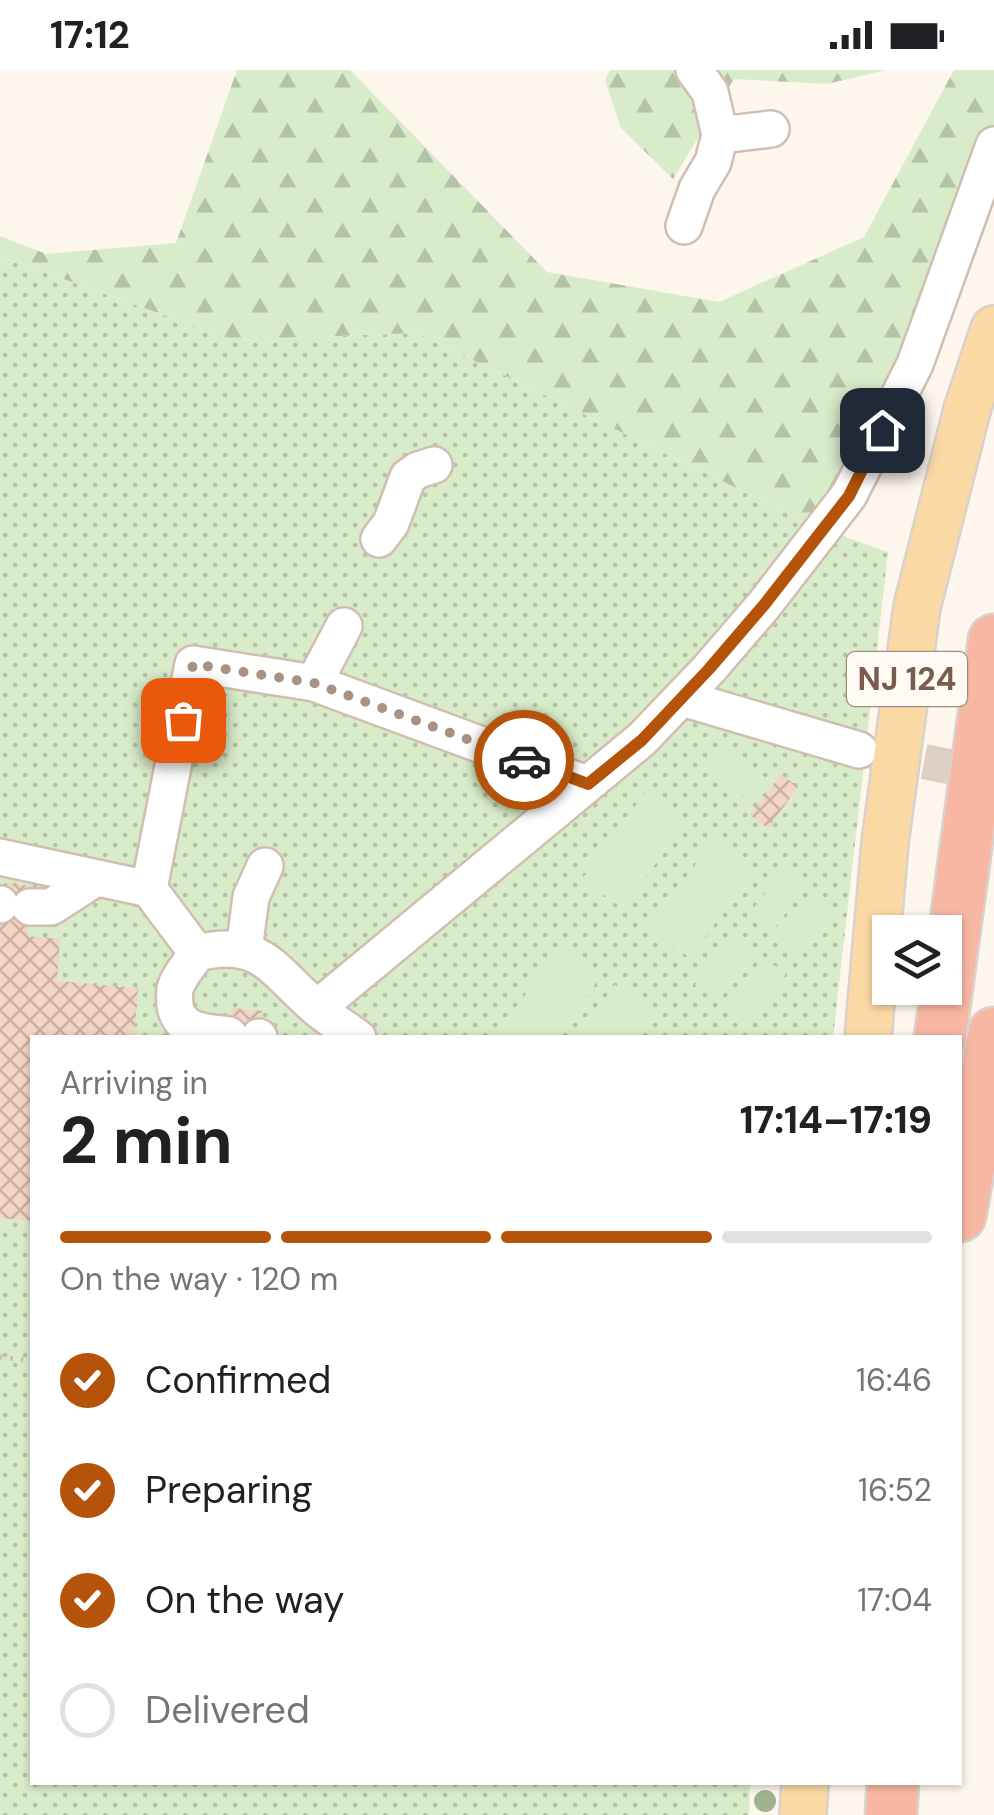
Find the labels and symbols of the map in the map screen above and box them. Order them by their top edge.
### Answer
pin [840,388,925,473]
road number: NJ 124 [847,652,967,706]
pin [141,678,226,763]
courier [474,710,574,810]

